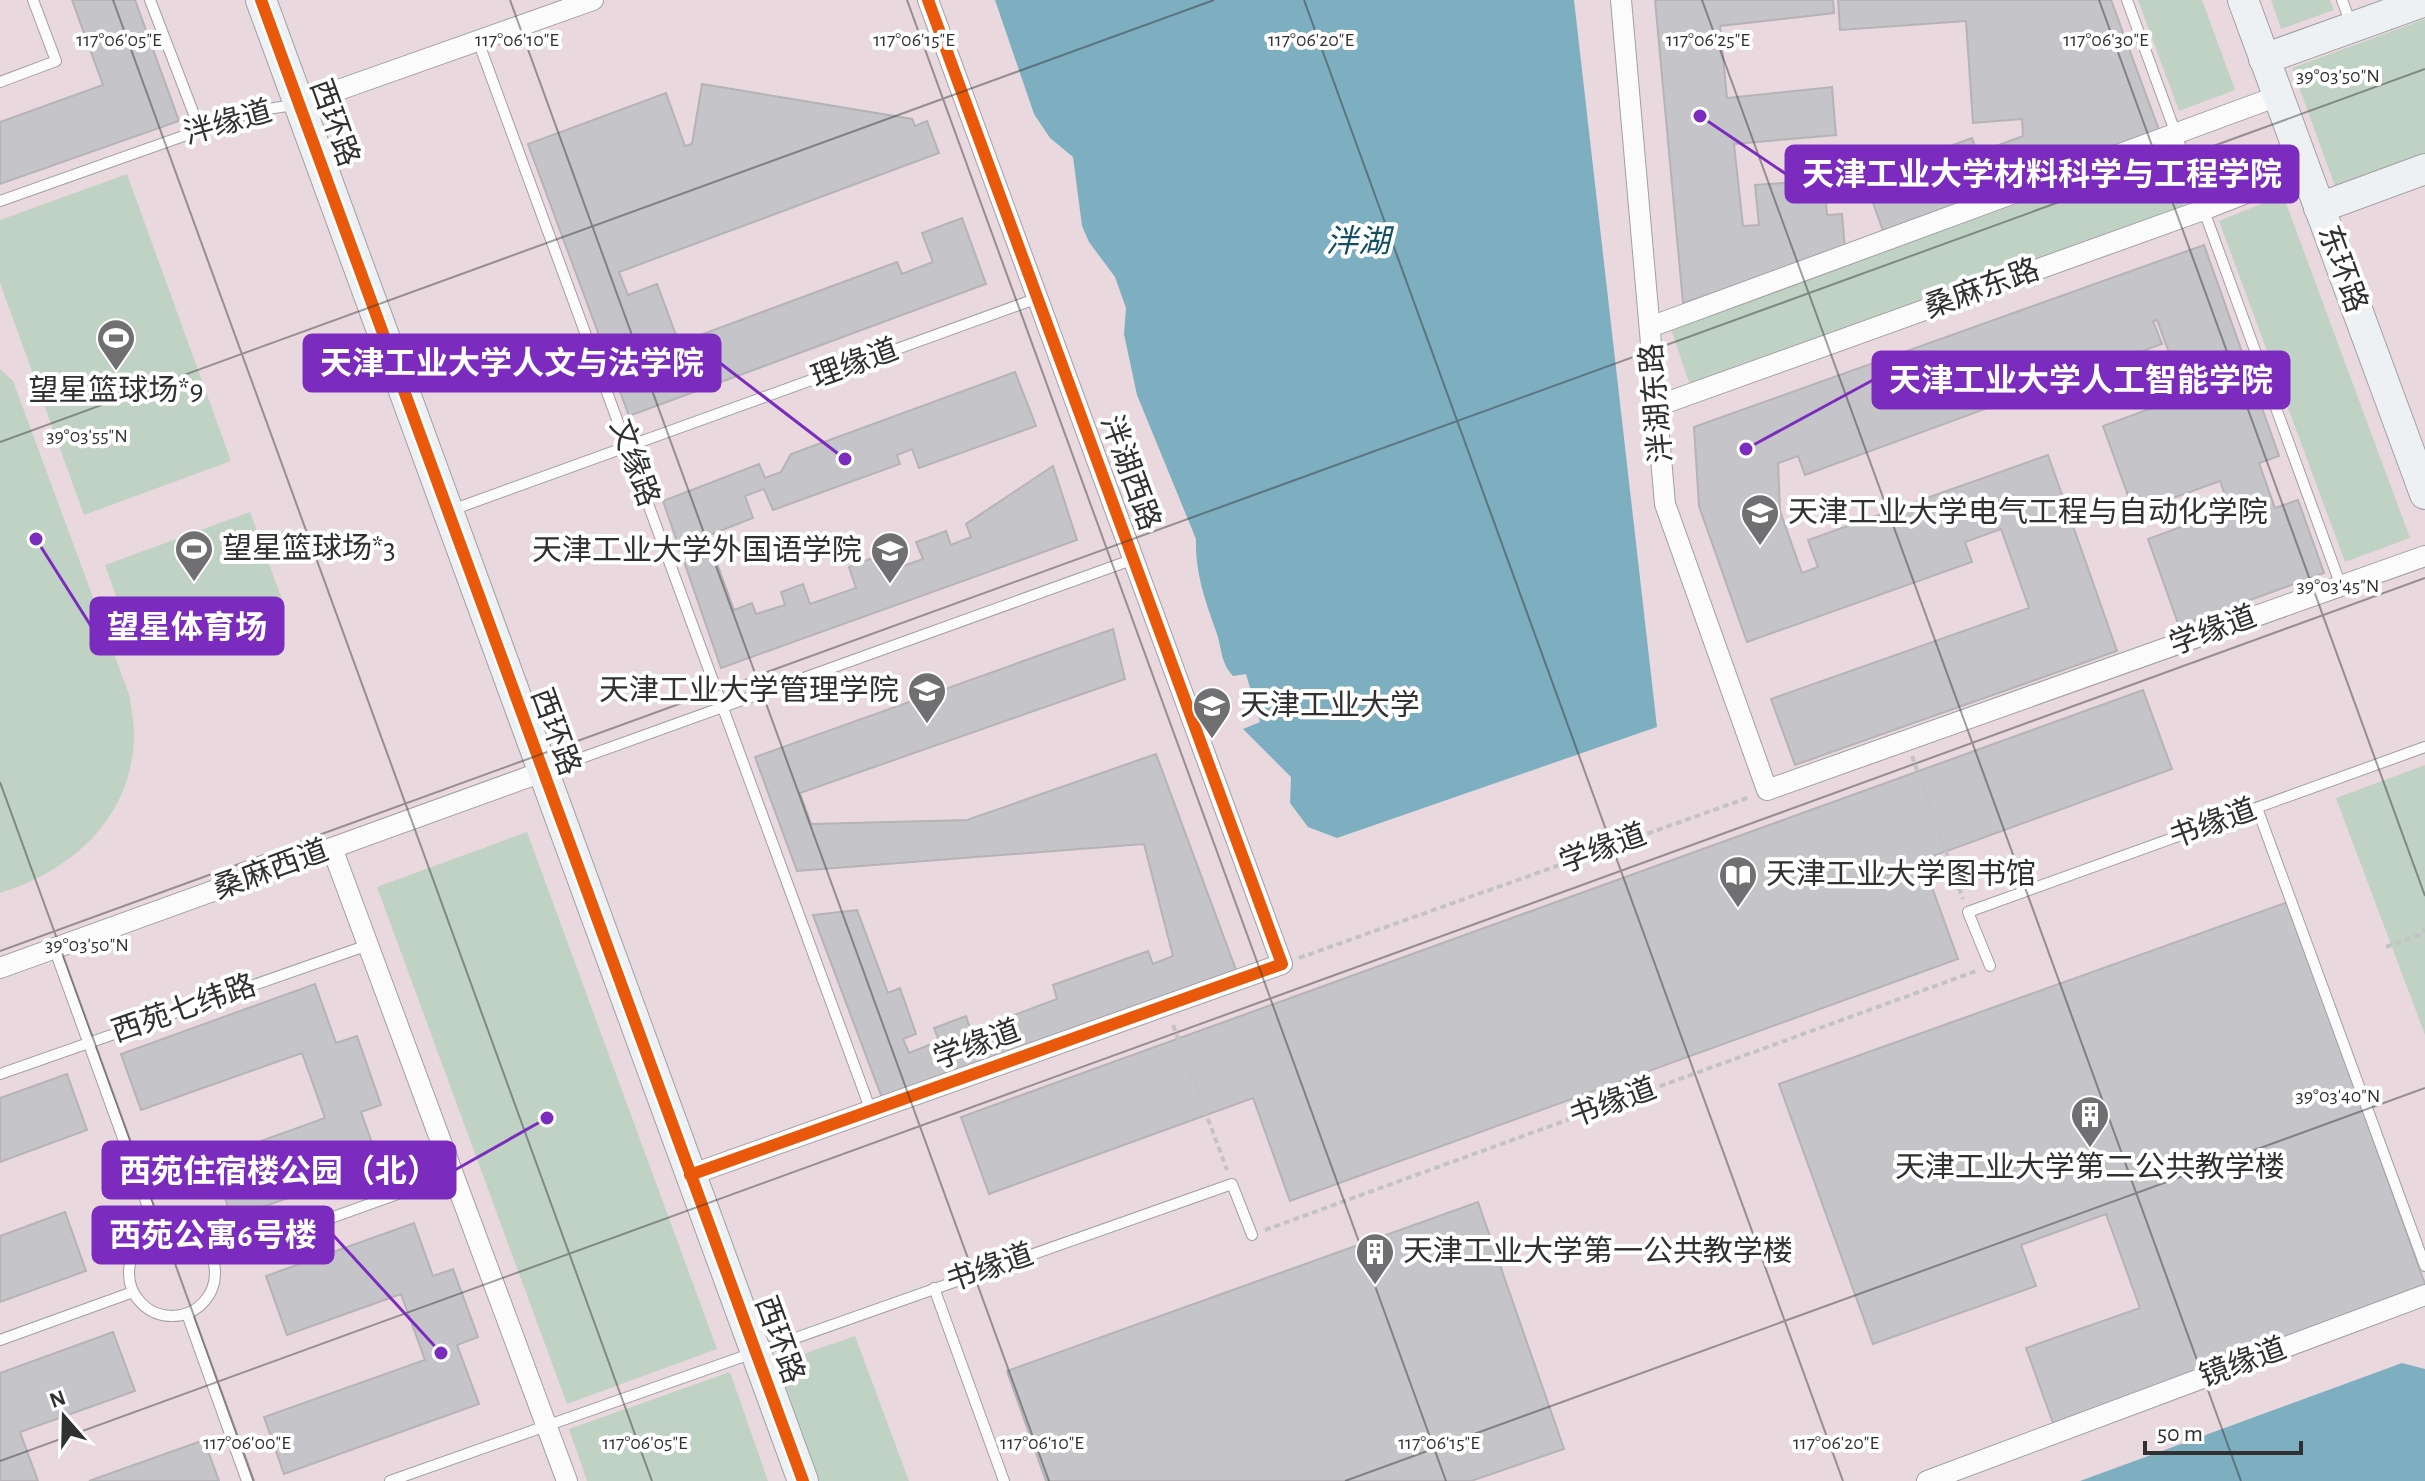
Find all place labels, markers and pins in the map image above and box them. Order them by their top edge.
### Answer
callout: 天津工业大学材料科学与工程学院 [1786,146,2298,202]
sports icon: 望星篮球场*9 [95,317,137,372]
callout: 天津工业大学人文与法学院 [304,335,720,391]
callout: 天津工业大学人工智能学院 [1873,352,2289,408]
place label: 望星篮球场*9 [28,374,204,406]
school or university icon: 天津工业大学电气工程与自动化学院 [1739,492,1781,547]
place label: 天津工业大学电气工程与自动化学院 [1788,496,2268,528]
sports icon: 望星篮球场*3 [173,528,215,583]
school or university icon: 天津工业大学外国语学院 [869,530,911,585]
place label: 望星篮球场*3 [222,532,396,564]
place label: 天津工业大学外国语学院 [532,534,862,566]
callout: 望星体育场 [91,598,283,654]
school or university icon: 天津工业大学管理学院 [906,670,948,725]
place label: 天津工业大学管理学院 [599,674,899,706]
school or university icon: 天津工业大学 [1191,685,1233,740]
place label: 天津工业大学 [1240,689,1420,721]
library icon: 天津工业大学图书馆 [1717,854,1759,909]
place label: 天津工业大学图书馆 [1766,858,2036,890]
building icon: 天津工业大学第二公共教学楼 [2069,1094,2111,1149]
callout: 西苑住宿楼公园（北） [103,1142,455,1198]
place label: 天津工业大学第二公共教学楼 [1895,1151,2285,1183]
callout: 西苑公寓6号楼 [93,1207,333,1263]
building icon: 天津工业大学第一公共教学楼 [1354,1231,1396,1286]
place label: 天津工业大学第一公共教学楼 [1403,1235,1793,1267]

